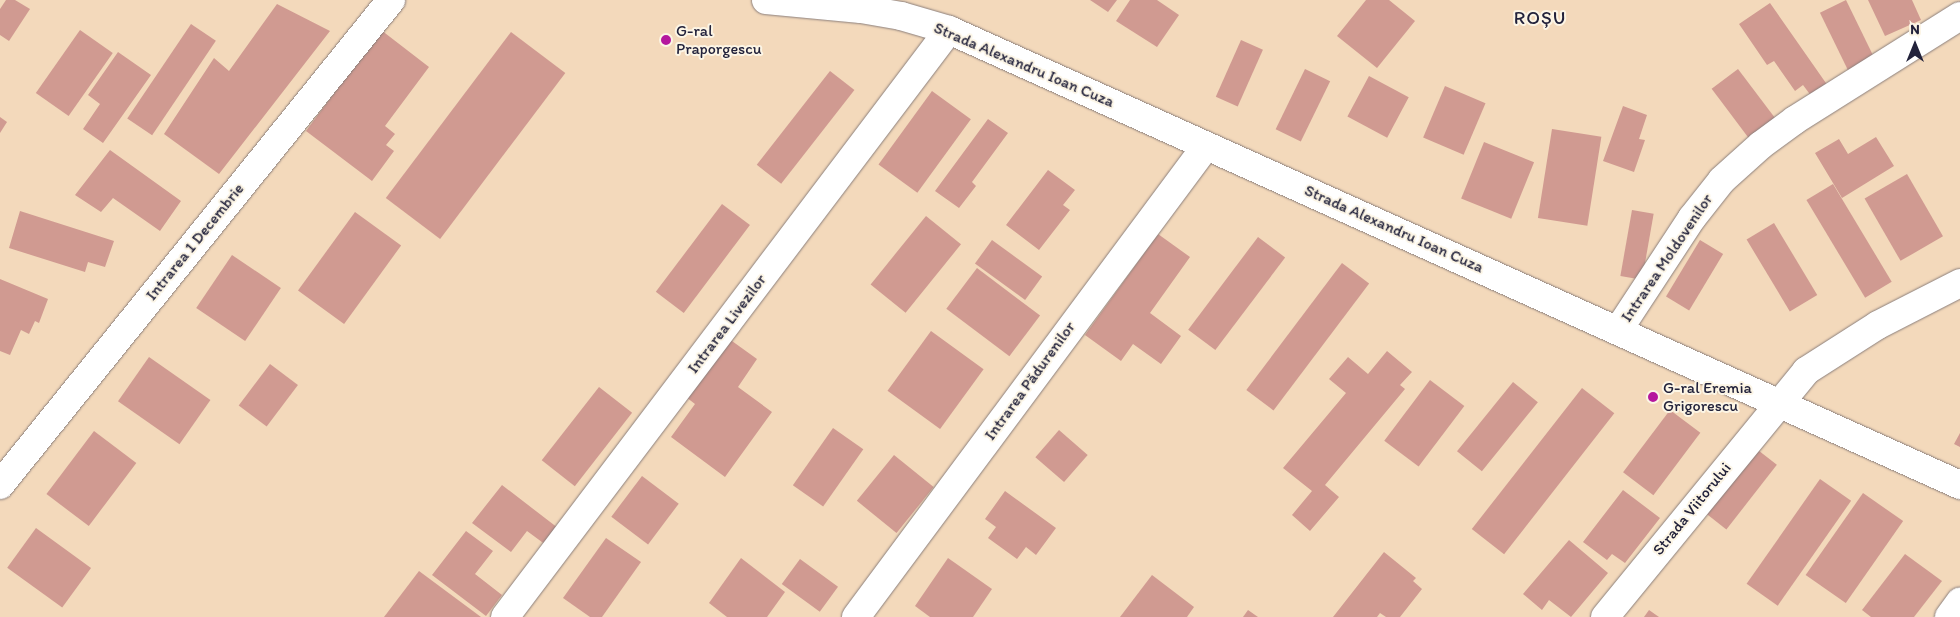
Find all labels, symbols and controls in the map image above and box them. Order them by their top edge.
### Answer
district label: ROȘU [1513,7,1567,29]
street label: Strada Alexandru Ioan Cuza [932,19,1116,111]
north arrow [1890,20,1940,70]
place label: G-ral Praporgescu [676,21,762,59]
text: N [1910,21,1920,38]
marker: G-ral Praporgescu [660,34,672,46]
street label: Intrarea 1 Decembrie [142,180,248,304]
street label: Strada Alexandru Ioan Cuza [1302,181,1486,277]
street label: Intrarea Moldovenilor [1617,190,1717,326]
street label: Intrarea Livezilor [683,271,771,377]
street label: Intrarea Pădurenilor [981,318,1079,444]
place label: G-ral Eremia Grigorescu [1663,378,1751,416]
marker: G-ral Eremia Grigorescu [1647,391,1659,403]
street label: Strada Viitorului [1649,459,1735,559]

